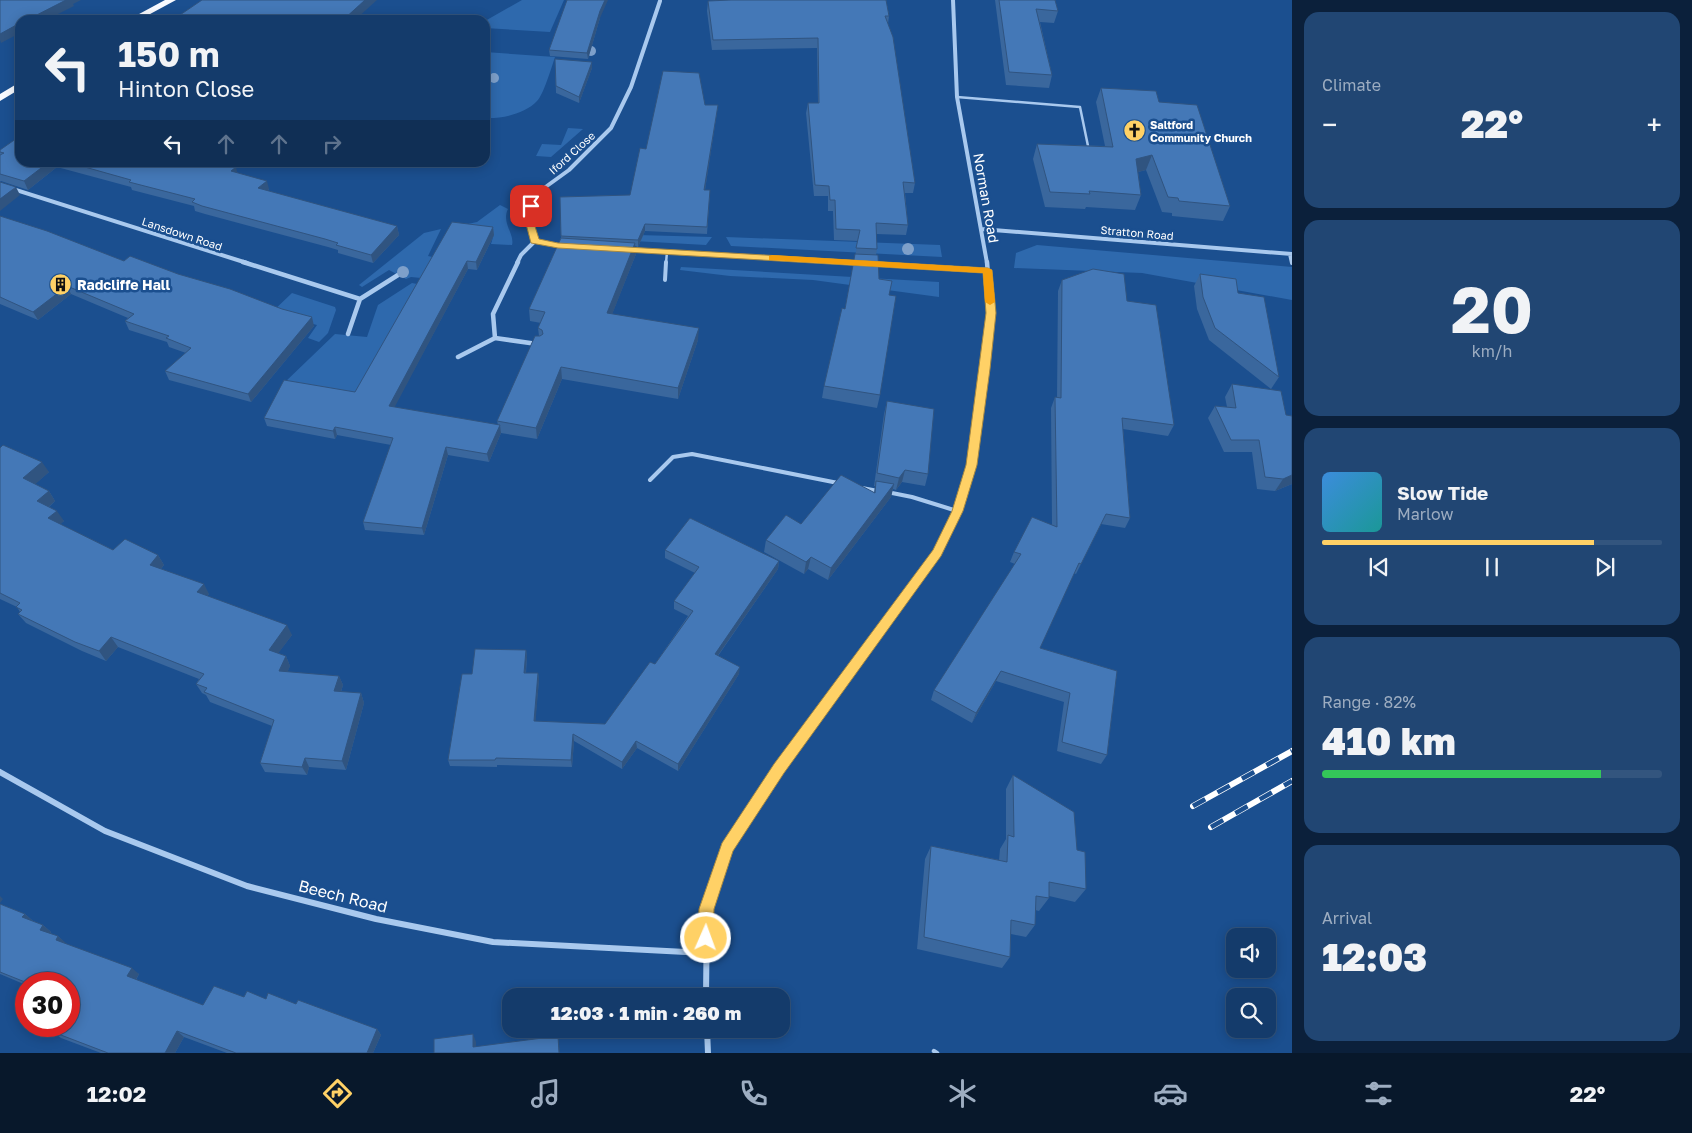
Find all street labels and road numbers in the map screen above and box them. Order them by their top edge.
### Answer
street label: Iford Close [546,129,597,177]
street label: Norman Road [970,152,1003,244]
street label: Lansdown Road [140,214,224,253]
street label: Stratton Road [1100,223,1174,242]
street label: Beech Road [296,875,390,917]

